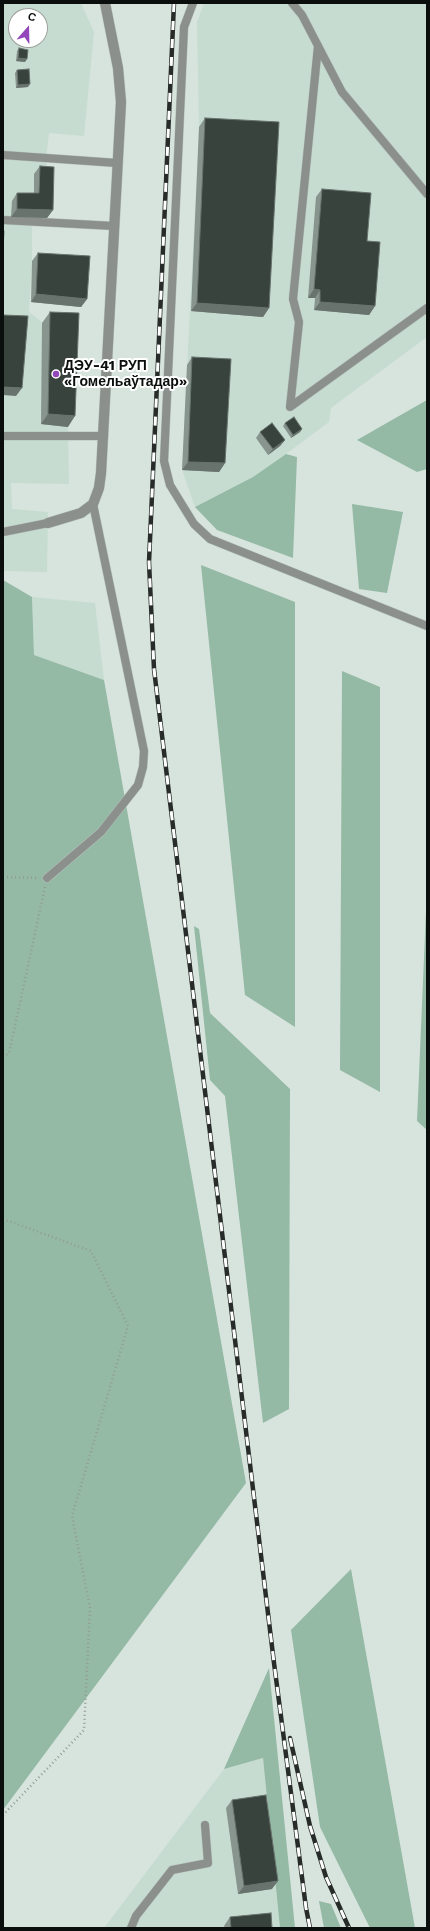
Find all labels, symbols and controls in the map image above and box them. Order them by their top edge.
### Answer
north arrow [8,8,48,48]
text: С [26,10,38,25]
place label: ДЭУ-41 РУП «Гомельаўтадар» [64,358,187,390]
marker: ДЭУ-41 РУП «Гомельаўтадар» [51,369,61,379]

